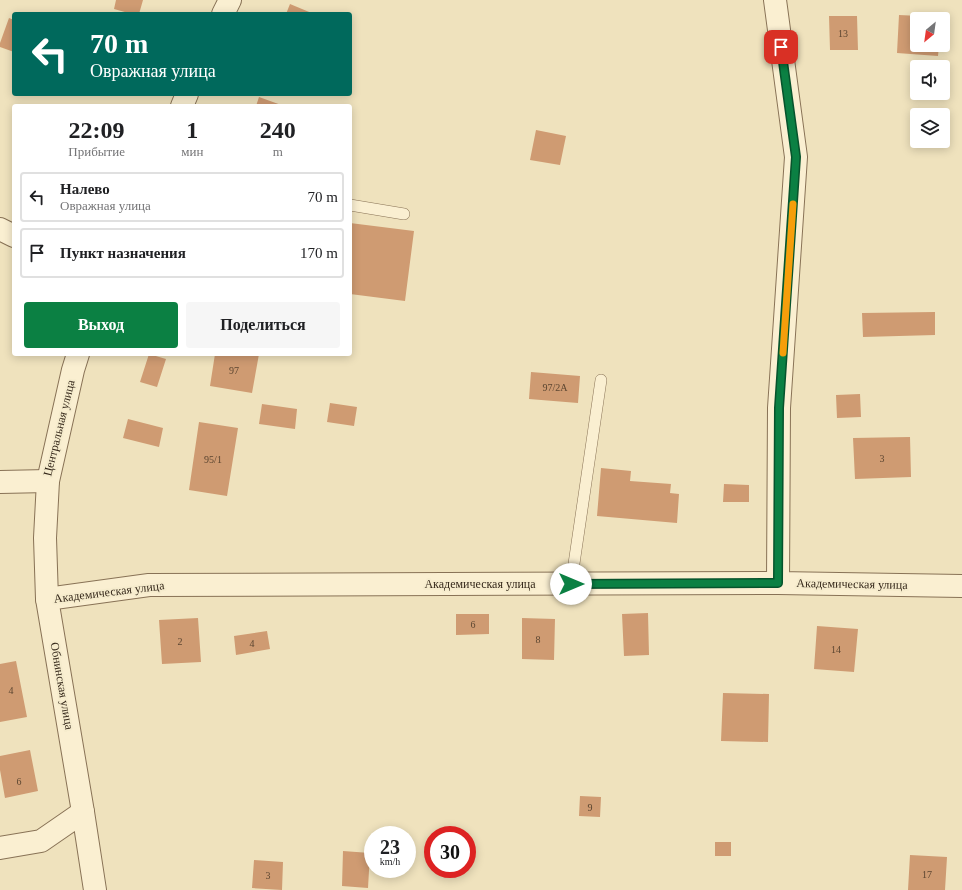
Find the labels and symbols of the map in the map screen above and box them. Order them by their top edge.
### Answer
north arrow [910,12,950,52]
house number: 13 [838,28,848,39]
pin [764,30,798,64]
house number: 97 [229,365,239,376]
street label: Центральная улица [40,378,78,478]
house number: 97/2А [543,382,568,393]
house number: 3 [880,453,885,464]
house number: 95/1 [204,454,222,465]
position arrow [550,563,592,605]
street label: Академическая улица [796,576,908,592]
street label: Академическая улица [424,577,536,591]
street label: Академическая улица [53,578,166,606]
house number: 6 [471,619,476,630]
house number: 8 [536,634,541,645]
house number: 2 [178,636,183,647]
house number: 4 [250,638,255,649]
street label: Обнинская улица [47,641,77,731]
house number: 14 [831,644,841,655]
house number: 4 [9,685,14,696]
house number: 6 [17,776,22,787]
house number: 9 [588,802,593,813]
speed limit sign: 30 [424,826,476,878]
house number: 17 [922,869,932,880]
house number: 3 [266,870,271,881]

